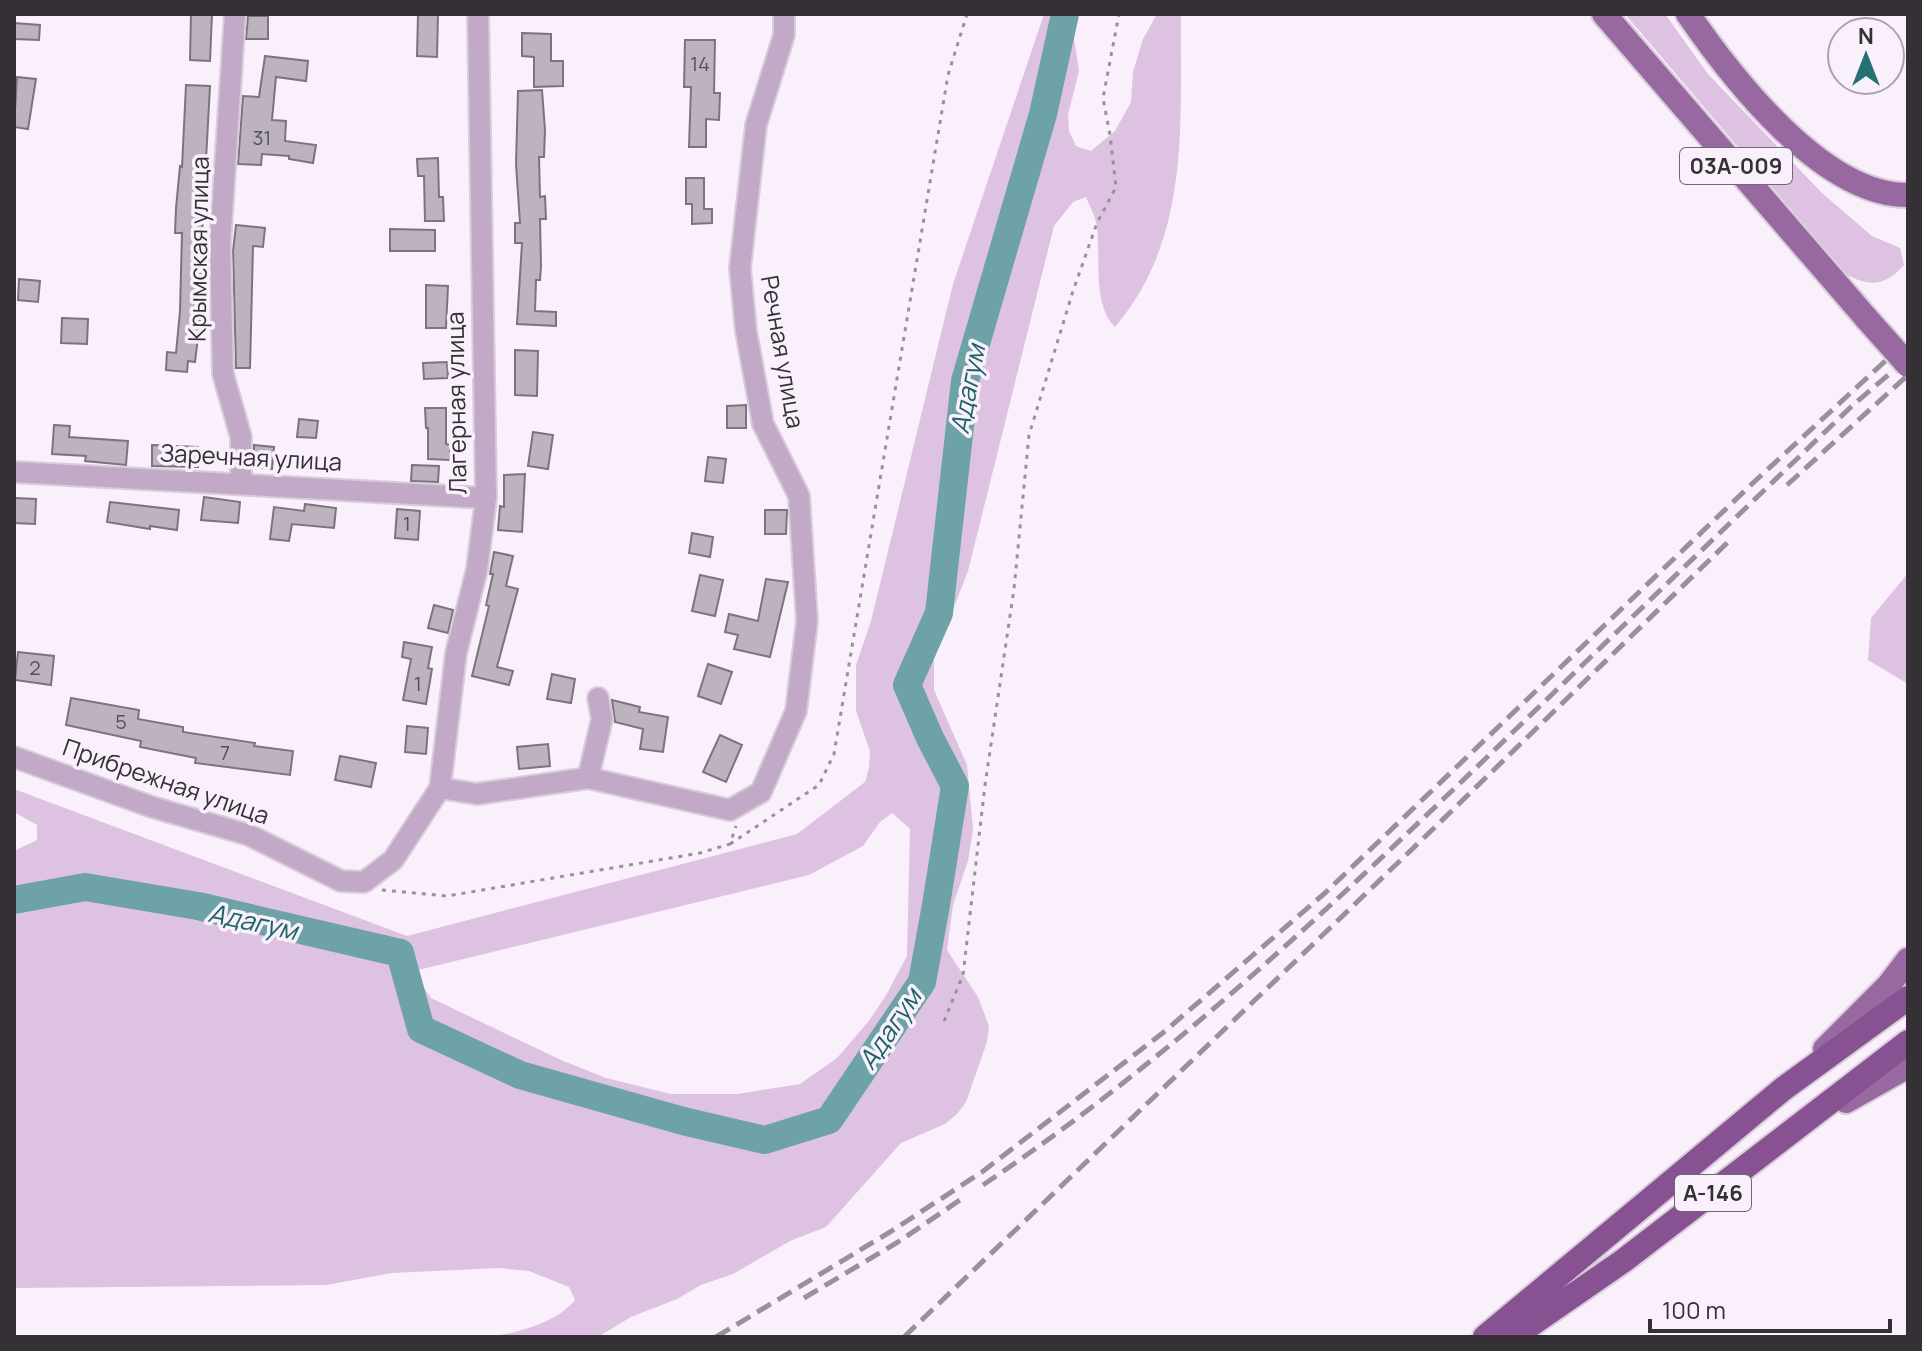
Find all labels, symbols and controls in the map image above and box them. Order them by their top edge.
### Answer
north arrow [1826,16,1906,96]
text: N [1858,21,1874,51]
house number: 14 [690,50,710,77]
house number: 31 [253,124,271,151]
road number: 03А-009 [1680,148,1792,184]
street label: Крымская улица [179,156,216,342]
street label: Речная улица [754,273,813,431]
street label: Лагерная улица [437,311,474,495]
water label: Адагум [941,339,994,436]
street label: Заречная улица [159,435,343,478]
house number: 1 [403,510,411,537]
house number: 2 [29,654,41,681]
house number: 1 [414,670,422,697]
house number: 5 [115,708,127,735]
street label: Прибрежная улица [59,730,274,831]
house number: 7 [220,739,230,766]
water label: Адагум [205,894,303,948]
water label: Адагум [849,979,930,1076]
road number: А-146 [1675,1175,1751,1211]
scale bar [1650,1283,1890,1333]
text: 100 m [1662,1293,1726,1326]

